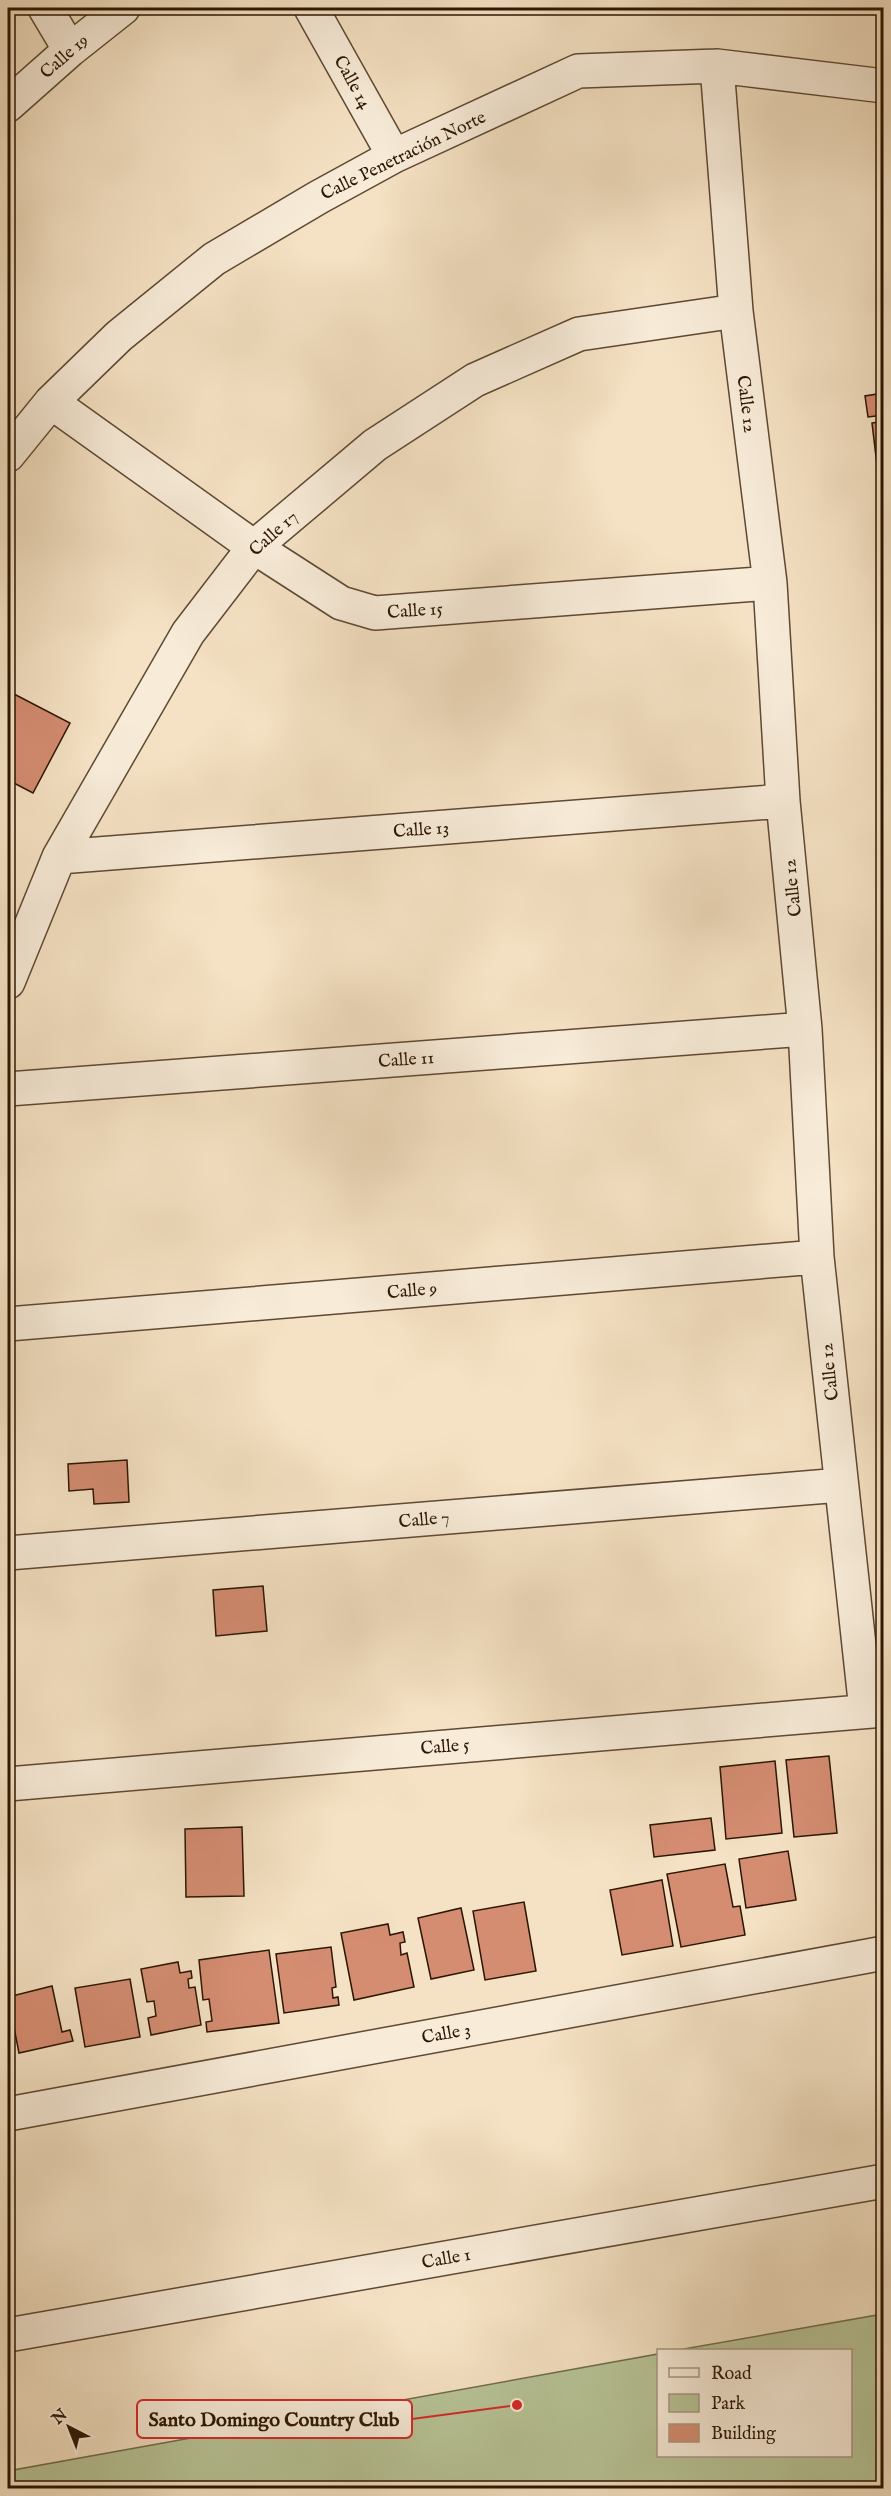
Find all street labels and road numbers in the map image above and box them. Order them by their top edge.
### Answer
street label: Calle 19 [36,30,94,85]
street label: Calle 14 [328,52,376,114]
street label: Calle Penetración Norte [317,106,490,206]
street label: Calle 12 [731,374,760,434]
street label: Calle 17 [245,506,303,562]
street label: Calle 15 [386,598,444,625]
street label: Calle 13 [392,817,450,844]
street label: Calle 12 [779,858,808,918]
street label: Calle 11 [377,1047,435,1074]
street label: Calle 9 [386,1278,438,1305]
street label: Calle 12 [816,1342,845,1402]
street label: Calle 7 [398,1507,451,1534]
street label: Calle 5 [420,1734,471,1761]
street label: Calle 3 [420,2019,473,2050]
street label: Calle 1 [420,2244,473,2275]

